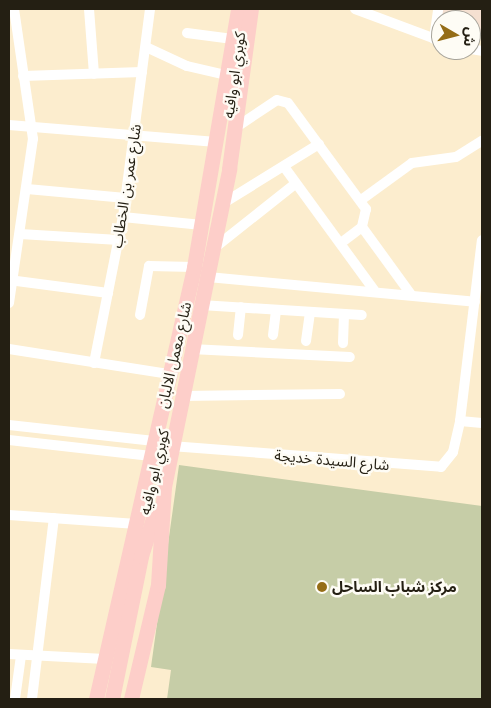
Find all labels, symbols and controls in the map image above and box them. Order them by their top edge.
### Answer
north arrow [431,10,481,60]
text: ش [459,26,481,48]
street label: كوبري ابو وافيه [219,31,249,119]
street label: شارع عمر بن الخطاب [107,123,145,249]
street label: شارع معمل الالبان [153,300,195,410]
street label: كوبري ابو وافيه [135,427,173,517]
street label: شارع السيدة خديجة [274,446,390,474]
place label: مركز شباب الساحل [332,578,457,596]
marker: مركز شباب الساحل [316,581,328,593]

